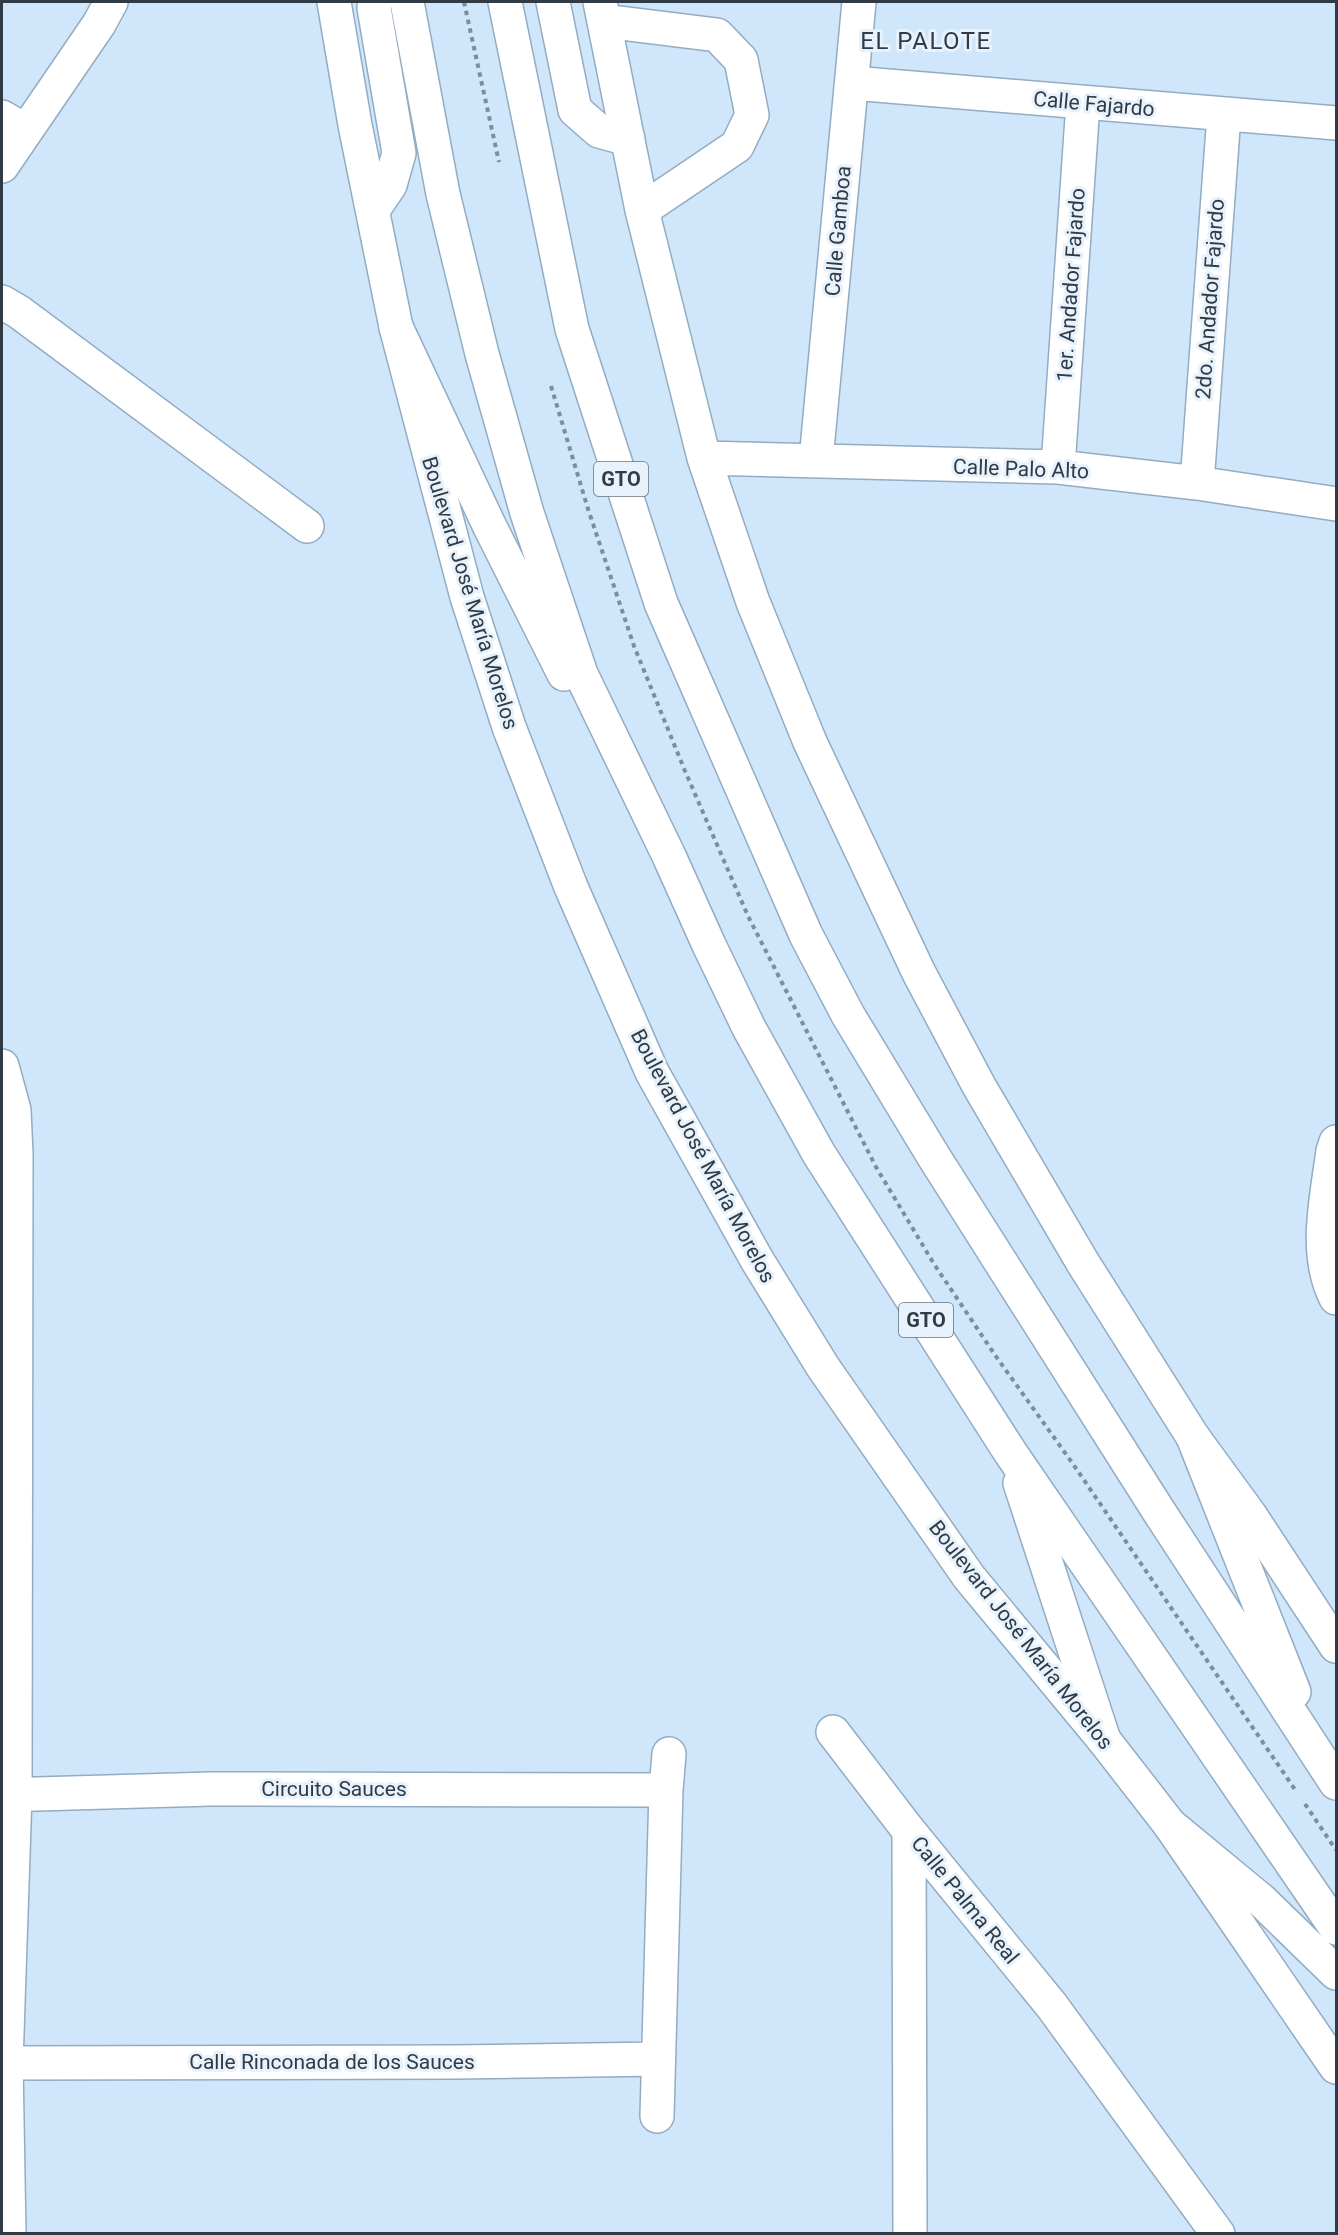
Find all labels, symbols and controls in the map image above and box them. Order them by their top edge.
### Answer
district label: EL PALOTE [860,27,992,55]
street label: Calle Fajardo [1032,87,1156,121]
street label: Calle Gamboa [820,165,856,297]
street label: 1er. Andador Fajardo [1052,187,1090,383]
street label: 2do. Andador Fajardo [1191,198,1229,400]
street label: Boulevard José María Morelos [417,454,523,732]
street label: Calle Palo Alto [953,455,1089,483]
road number: GTO [594,462,648,496]
street label: Boulevard José María Morelos [626,1025,780,1287]
road number: GTO [899,1303,953,1337]
street label: Boulevard José María Morelos [924,1516,1118,1754]
street label: Circuito Sauces [261,1777,407,1801]
street label: Calle Palma Real [906,1831,1024,1969]
street label: Calle Rinconada de los Sauces [189,2050,475,2074]

